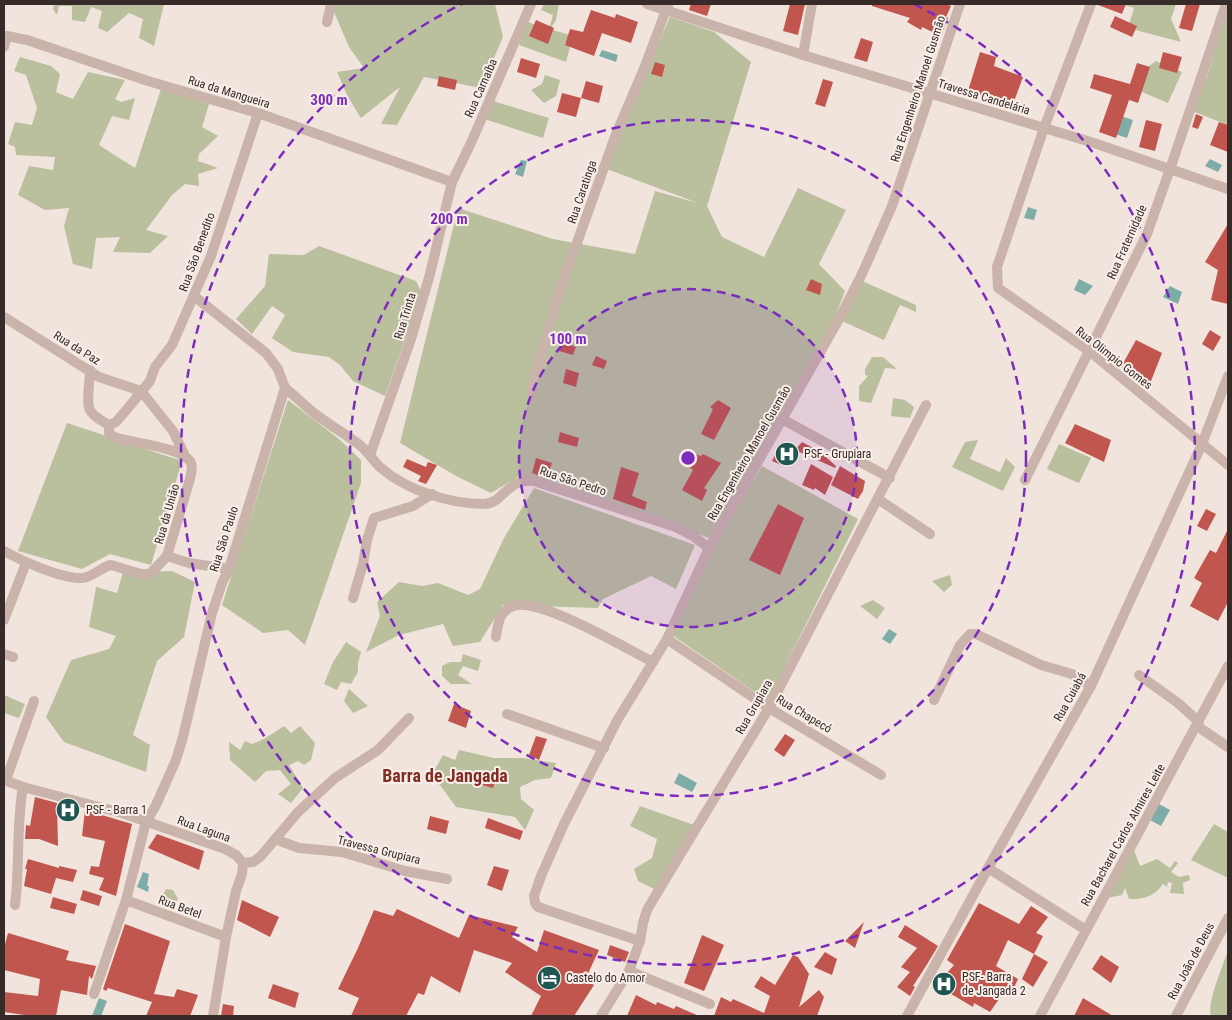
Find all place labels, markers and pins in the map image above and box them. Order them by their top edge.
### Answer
hospital icon: PSF - Grupiara [774,441,800,467]
place label: PSF - Grupiara [804,447,872,461]
centre of rings [679,449,697,467]
hospital icon: PSF - Barra 1 [55,797,81,823]
place label: PSF - Barra 1 [86,803,147,817]
hotel icon: Castelo do Amor [536,965,562,991]
place label: PSF- Barra de Jangada 2 [962,970,1026,998]
place label: Castelo do Amor [566,971,645,985]
hospital icon: PSF- Barra de Jangada 2 [931,971,957,997]

